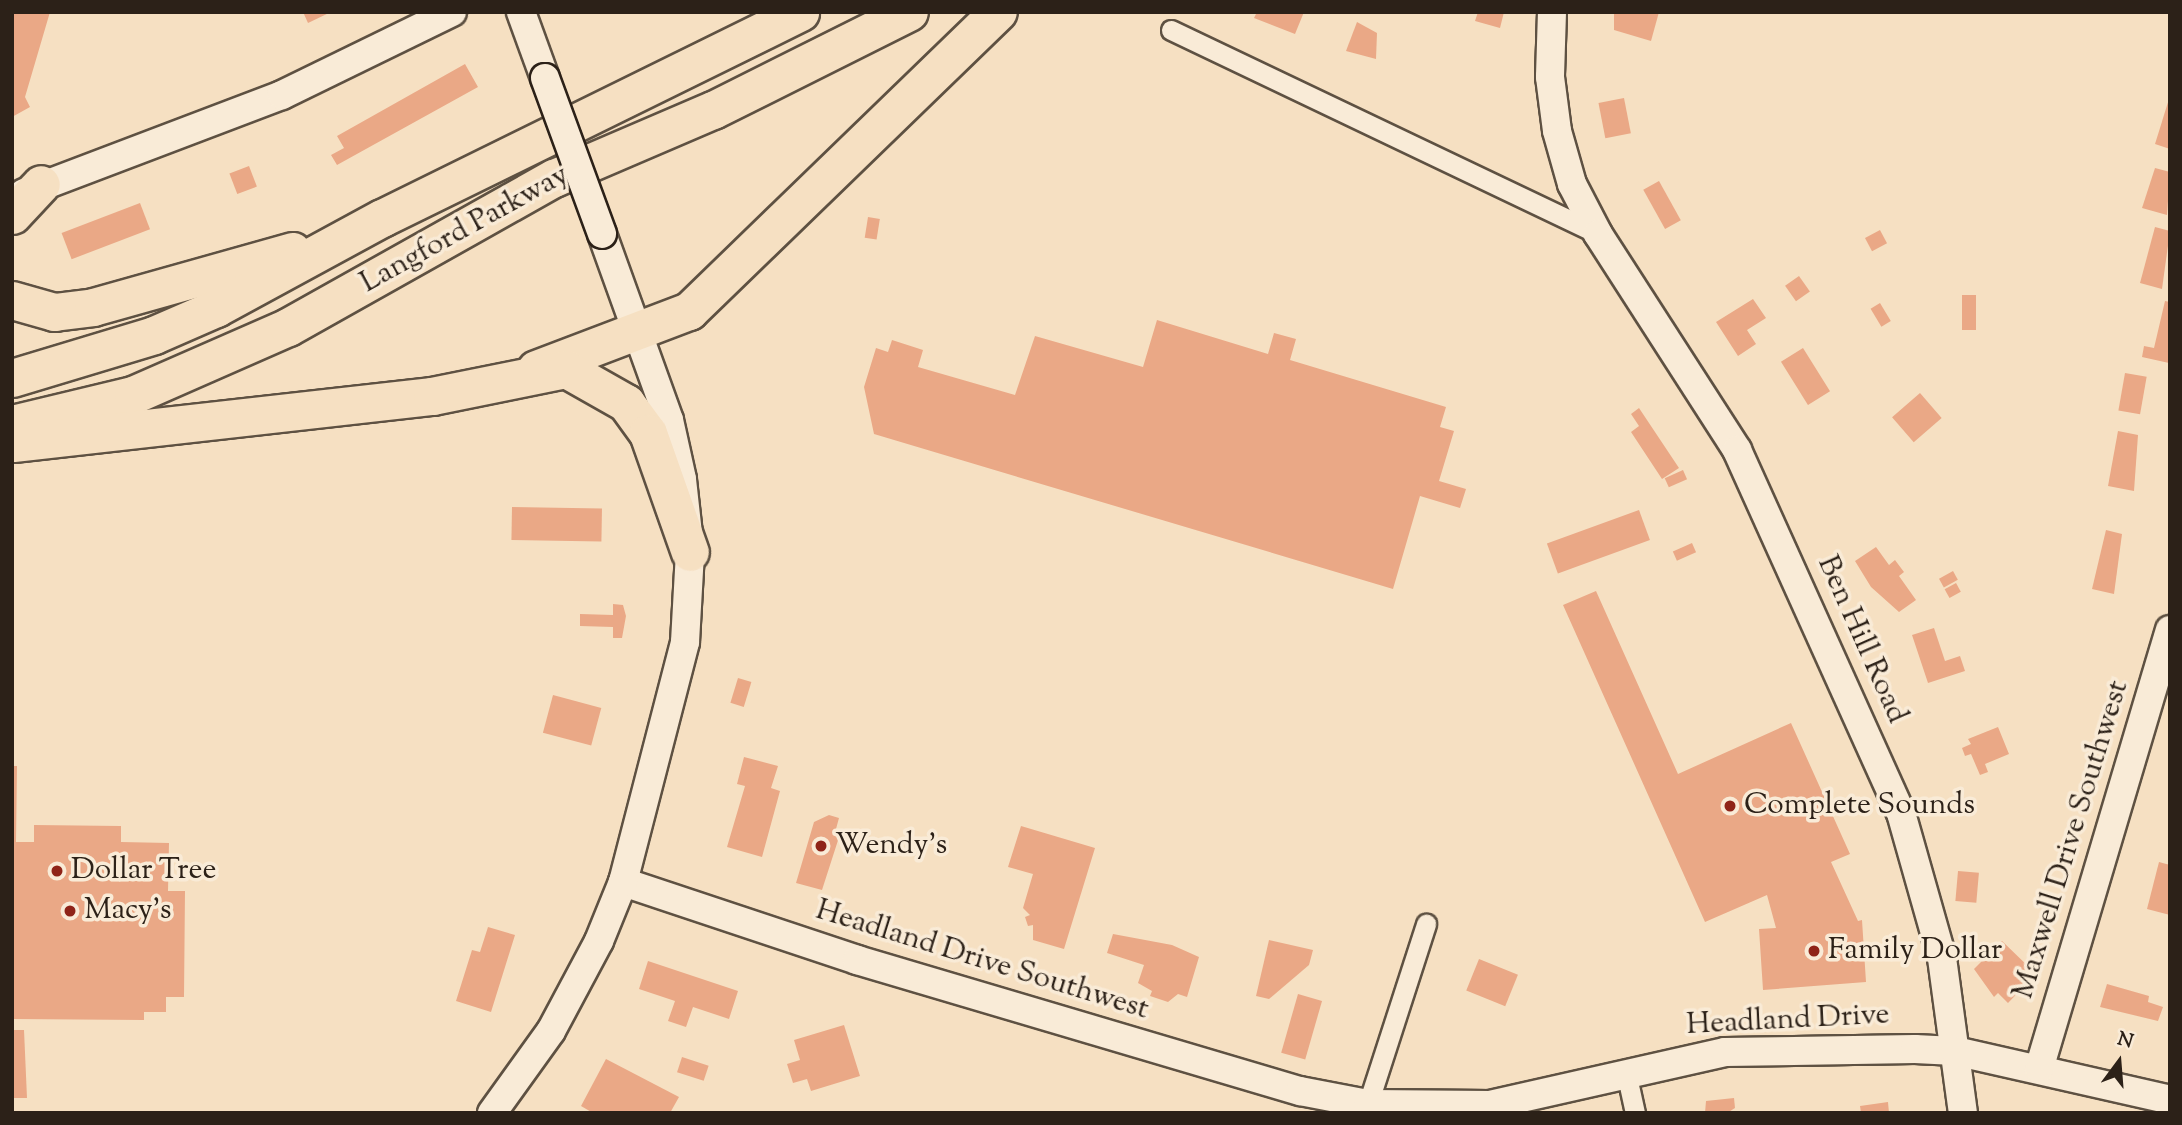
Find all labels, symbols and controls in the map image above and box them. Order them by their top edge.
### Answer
street label: Langford Parkway [355,158,575,302]
street label: Ben Hill Road [1808,551,1914,729]
street label: Maxwell Drive Southwest [2006,676,2138,1004]
place label: Complete Sounds [1744,788,1975,824]
marker: Complete Sounds [1722,798,1738,814]
place label: Wendy's [835,828,947,864]
marker: Wendy's [813,838,829,854]
place label: Dollar Tree [71,853,216,889]
marker: Dollar Tree [49,863,65,879]
place label: Macy's [84,893,171,929]
street label: Headland Drive Southwest [811,893,1153,1029]
marker: Macy's [62,903,78,919]
place label: Family Dollar [1828,933,2002,969]
marker: Family Dollar [1806,943,1822,959]
street label: Headland Drive [1686,998,1890,1044]
text: N [2114,1026,2136,1056]
north arrow [2084,1027,2154,1097]

